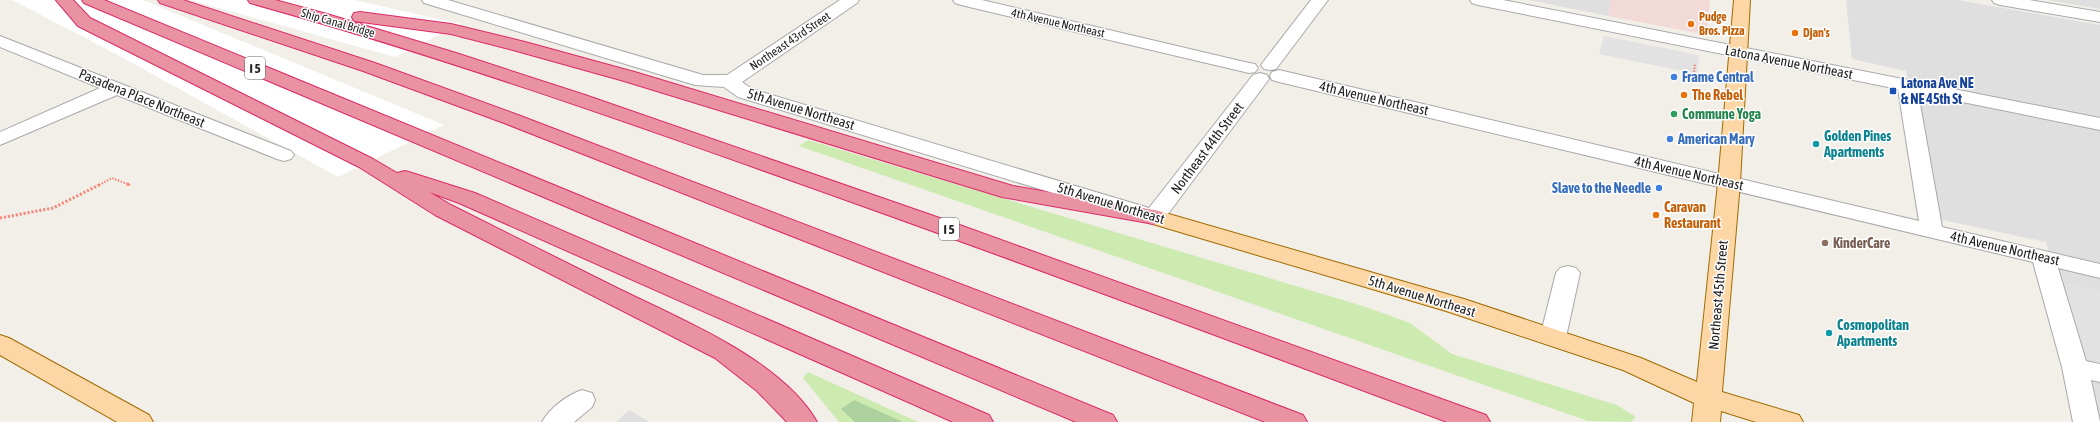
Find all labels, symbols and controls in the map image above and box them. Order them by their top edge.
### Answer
street label: 4th Avenue Northeast [1010,5,1107,41]
street label: Ship Canal Bridge [299,6,377,40]
street label: Northeast 43rd Street [747,9,833,73]
place label: Pudge Bros. Pizza [1699,10,1745,38]
marker: Pudge Bros. Pizza [1686,19,1696,29]
place label: Djan's [1803,26,1831,40]
marker: Djan's [1790,28,1800,38]
street label: Latona Avenue Northeast [1724,42,1854,82]
road number: I 5 [245,57,265,79]
street label: Pasadena Place Northeast [77,65,207,131]
place label: Frame Central [1682,69,1754,85]
marker: Frame Central [1669,72,1679,82]
place label: Latona Ave NE & NE 45th St [1901,75,1974,107]
street label: 4th Avenue Northeast [1318,78,1430,118]
street label: 5th Avenue Northeast [745,85,857,133]
marker: Latona Ave NE & NE 45th St [1888,86,1898,96]
place label: The Rebel [1692,87,1743,103]
marker: The Rebel [1679,90,1689,100]
street label: Northeast 44th Street [1168,99,1246,197]
place label: Commune Yoga [1682,106,1762,122]
marker: Commune Yoga [1669,109,1679,119]
place label: Golden Pines Apartments [1823,128,1891,160]
place label: American Mary [1677,131,1755,147]
marker: American Mary [1665,134,1675,144]
marker: Golden Pines Apartments [1811,139,1821,149]
street label: 4th Avenue Northeast [1633,153,1745,193]
street label: 5th Avenue Northeast [1055,179,1167,227]
place label: Slave to the Needle [1552,180,1651,196]
marker: Slave to the Needle [1654,183,1664,193]
place label: Caravan Restaurant [1664,199,1721,231]
marker: Caravan Restaurant [1651,210,1661,220]
road number: I 5 [939,218,959,240]
street label: 4th Avenue Northeast [1949,228,2061,268]
place label: KinderCare [1833,235,1890,251]
marker: KinderCare [1820,238,1830,248]
street label: Northeast 45th Street [1705,239,1731,351]
street label: 5th Avenue Northeast [1366,272,1478,320]
place label: Cosmopolitan Apartments [1836,317,1909,349]
marker: Cosmopolitan Apartments [1824,328,1834,338]

